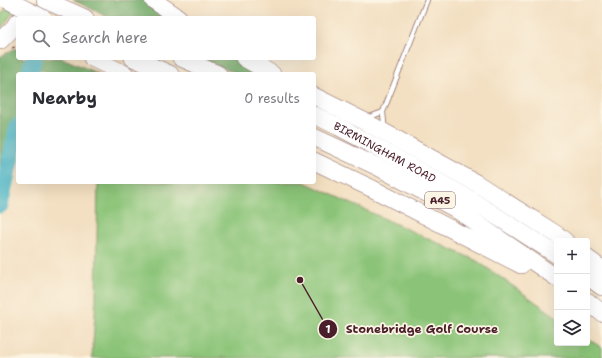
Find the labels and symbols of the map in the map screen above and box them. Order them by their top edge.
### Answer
street label: BIRMINGHAM ROAD [331,119,438,187]
road number: A45 [425,192,455,208]
callout: Stonebridge Golf Course [318,317,506,341]
text: 1 [325,321,331,337]
text: Stonebridge Golf Course [346,321,498,337]

